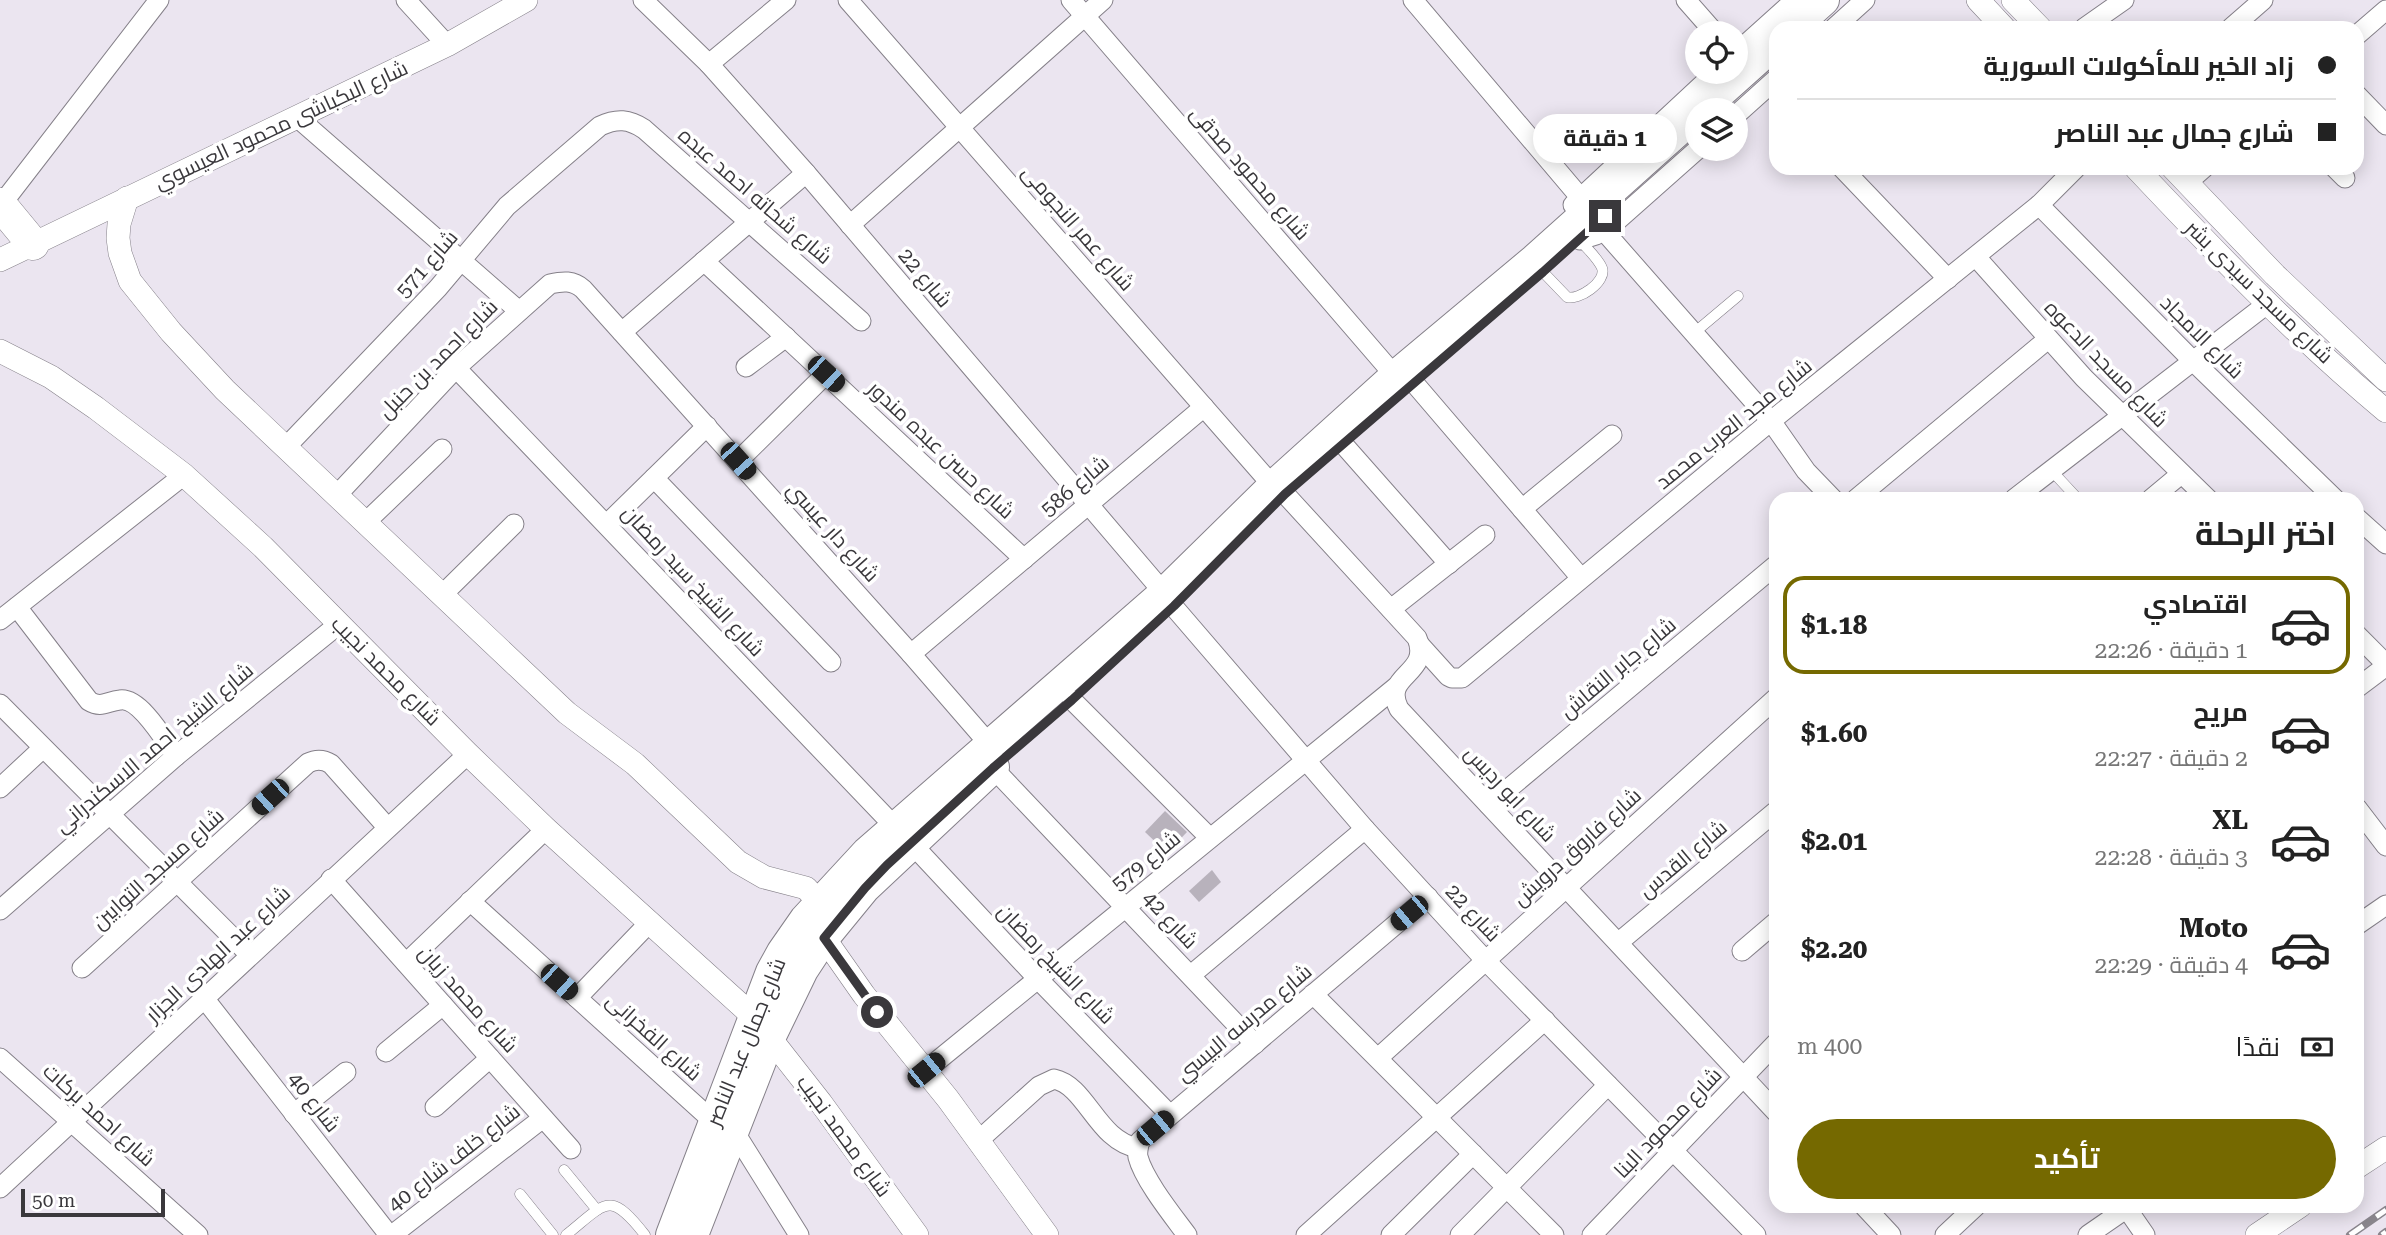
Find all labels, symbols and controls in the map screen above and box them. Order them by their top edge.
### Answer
map controls [1685,21,1748,161]
button: locate [1685,21,1748,84]
text: زاد الخير للمأكولات السورية [1983,51,2294,81]
street label: شارع البكباشى محمود العيسوي [150,56,413,198]
button: layers [1685,98,1748,161]
street label: شارع محمود صدقى [1184,101,1315,246]
callout: 1 دقيقة [1533,114,1677,164]
text: شارع جمال عبد الناصر [2055,118,2294,148]
street label: شارع شحاته احمد عبده [672,123,837,271]
text: 1 دقيقة [1563,125,1647,152]
street label: شارع عمر النجومى [1015,160,1139,297]
route end [1589,200,1621,232]
street label: شارع مسجد سيدى بشر [2178,215,2338,370]
street label: شارع 571 [391,225,464,304]
street label: شارع 22 [892,244,957,314]
street label: شارع الامجاد [2154,290,2249,385]
street label: شارع احمد بن حنبل [374,295,504,425]
street label: شارع مسجد الدعوه [2038,296,2172,434]
car [804,352,849,396]
street label: شارع مجد العرب محمد [1651,354,1818,496]
street label: شارع حسن عبده مندور [861,376,1019,525]
car [717,438,760,484]
street label: شارع 586 [1036,451,1115,523]
street label: شارع دار عيسي [780,477,884,589]
street label: شارع الشيخ سيد رمضان [615,501,769,663]
text: اختر الرحلة [2195,515,2336,553]
text: اقتصادي [2143,589,2248,619]
icon: car [2269,594,2332,657]
text: $1.18 [1801,610,1867,640]
street label: شارع محمد نجيب [325,611,446,732]
street label: شارع جابر النقاش [1555,613,1682,725]
text: 1 دقيقة · 22:26 [2095,637,2248,664]
street label: شارع الشيخ احمد الاسكندراني [50,658,261,841]
text: مريح [2193,697,2248,727]
icon: car [2269,702,2332,765]
text: $1.60 [1801,718,1867,748]
street label: شارع ابو رديس [1458,741,1560,848]
text: 2 دقيقة · 22:27 [2095,745,2248,772]
car [248,775,293,819]
street label: شارع فاروق درويش [1508,783,1647,912]
street label: شارع مسجد التوابين [87,804,230,936]
text: XL [2212,805,2248,835]
icon: car [2269,810,2332,873]
street label: شارع القدس [1634,815,1733,904]
street label: شارع 579 [1107,826,1186,897]
text: $2.01 [1801,826,1867,856]
text: 3 دقيقة · 22:28 [2095,844,2248,871]
street label: شارع 22 [1439,879,1505,948]
street label: شارع عبد الهادى الجزار [140,881,296,1029]
street label: شارع 42 [1136,886,1202,955]
car [1387,891,1432,935]
street label: شارع الشيخ رمضان [991,899,1119,1030]
text: Moto [2179,913,2248,943]
icon: car [2269,918,2332,981]
text: $2.20 [1801,934,1867,964]
street label: شارع محمد زيان [412,940,522,1059]
text: 4 دقيقة · 22:29 [2095,952,2248,979]
street label: شارع جمال عبد الناصر [701,954,793,1131]
street label: شارع مدرسه البيسي [1171,959,1319,1089]
car [537,960,582,1004]
street label: شارع الفخرانى [600,988,706,1087]
route start [861,996,893,1028]
icon: cash [2298,1028,2336,1066]
text: نقدًا [2236,1032,2280,1062]
text: 400 m [1797,1033,1862,1060]
car [904,1049,949,1091]
street label: شارع احمد بركات [37,1059,160,1173]
street label: شارع محمود البنا [1609,1063,1728,1184]
street label: شارع 40 [282,1067,345,1138]
street label: شارع محمد نجيب [790,1071,896,1203]
street label: شارع خلف شارع 40 [383,1099,526,1219]
car [1133,1106,1178,1150]
button: تأكيد [1797,1119,2336,1199]
scale bar [21,1186,164,1218]
text: 50 m [32,1189,75,1212]

